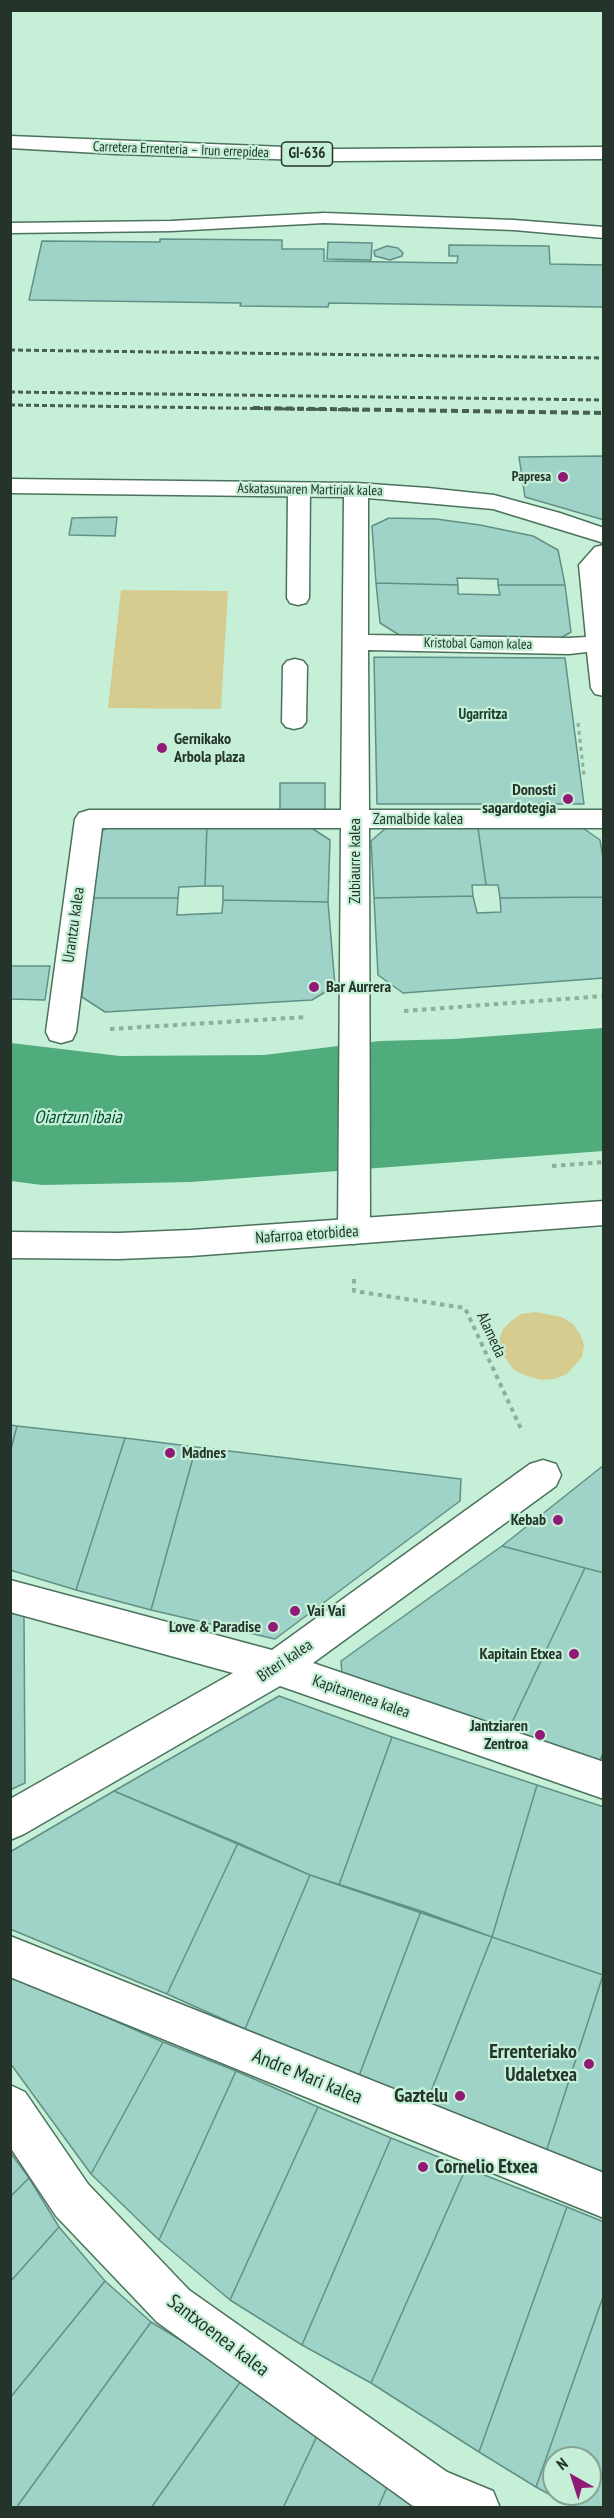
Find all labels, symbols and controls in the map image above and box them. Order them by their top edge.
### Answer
street label: Carretera Errenteria – Irun errepidea [93,139,269,161]
road number: GI-636 [282,142,332,166]
place label: Papresa [512,469,551,485]
marker: Papresa [556,470,570,484]
street label: Askatasunaren Martiriak kalea [237,480,383,500]
street label: Kristobal Gamon kalea [424,635,532,653]
district label: Ugarritza [458,706,508,724]
place label: Gernikako Arbola plaza [174,729,245,767]
marker: Gernikako Arbola plaza [155,741,169,755]
place label: Donosti sagardotegia [482,780,556,818]
marker: Donosti sagardotegia [561,792,575,806]
street label: Zamalbide kalea [373,809,463,829]
street label: Zubiaurre kalea [345,818,365,904]
street label: Urantzu kalea [59,886,89,964]
place label: Bar Aurrera [326,977,391,997]
marker: Bar Aurrera [307,980,321,994]
water label: Oiartzun ibaia [34,1107,122,1129]
street label: Nafarroa etorbidea [255,1222,359,1248]
street label: Alameda [472,1309,510,1361]
place label: Madnes [182,1443,226,1463]
marker: Madnes [163,1446,177,1460]
place label: Kebab [511,1510,546,1530]
marker: Kebab [551,1513,565,1527]
place label: Vai Vai [307,1601,345,1621]
marker: Vai Vai [288,1604,302,1618]
place label: Love & Paradise [169,1617,261,1637]
marker: Love & Paradise [266,1620,280,1634]
street label: Biteri kalea [254,1636,316,1686]
place label: Kapitain Etxea [480,1644,562,1664]
marker: Kapitain Etxea [567,1647,581,1661]
street label: Kapitanenea kalea [310,1671,412,1723]
place label: Jantziaren Zentroa [470,1716,528,1754]
marker: Jantziaren Zentroa [533,1728,547,1742]
place label: Errenteriako Udaletxea [489,2040,577,2087]
street label: Andre Mari kalea [249,2044,365,2110]
marker: Errenteriako Udaletxea [582,2057,596,2071]
place label: Gaztelu [394,2084,448,2108]
marker: Gaztelu [453,2089,467,2103]
place label: Cornelio Etxea [435,2155,538,2179]
marker: Cornelio Etxea [416,2160,430,2174]
street label: Santxoenea kalea [162,2290,274,2382]
north arrow [542,2446,602,2506]
text: N [552,2453,572,2474]

